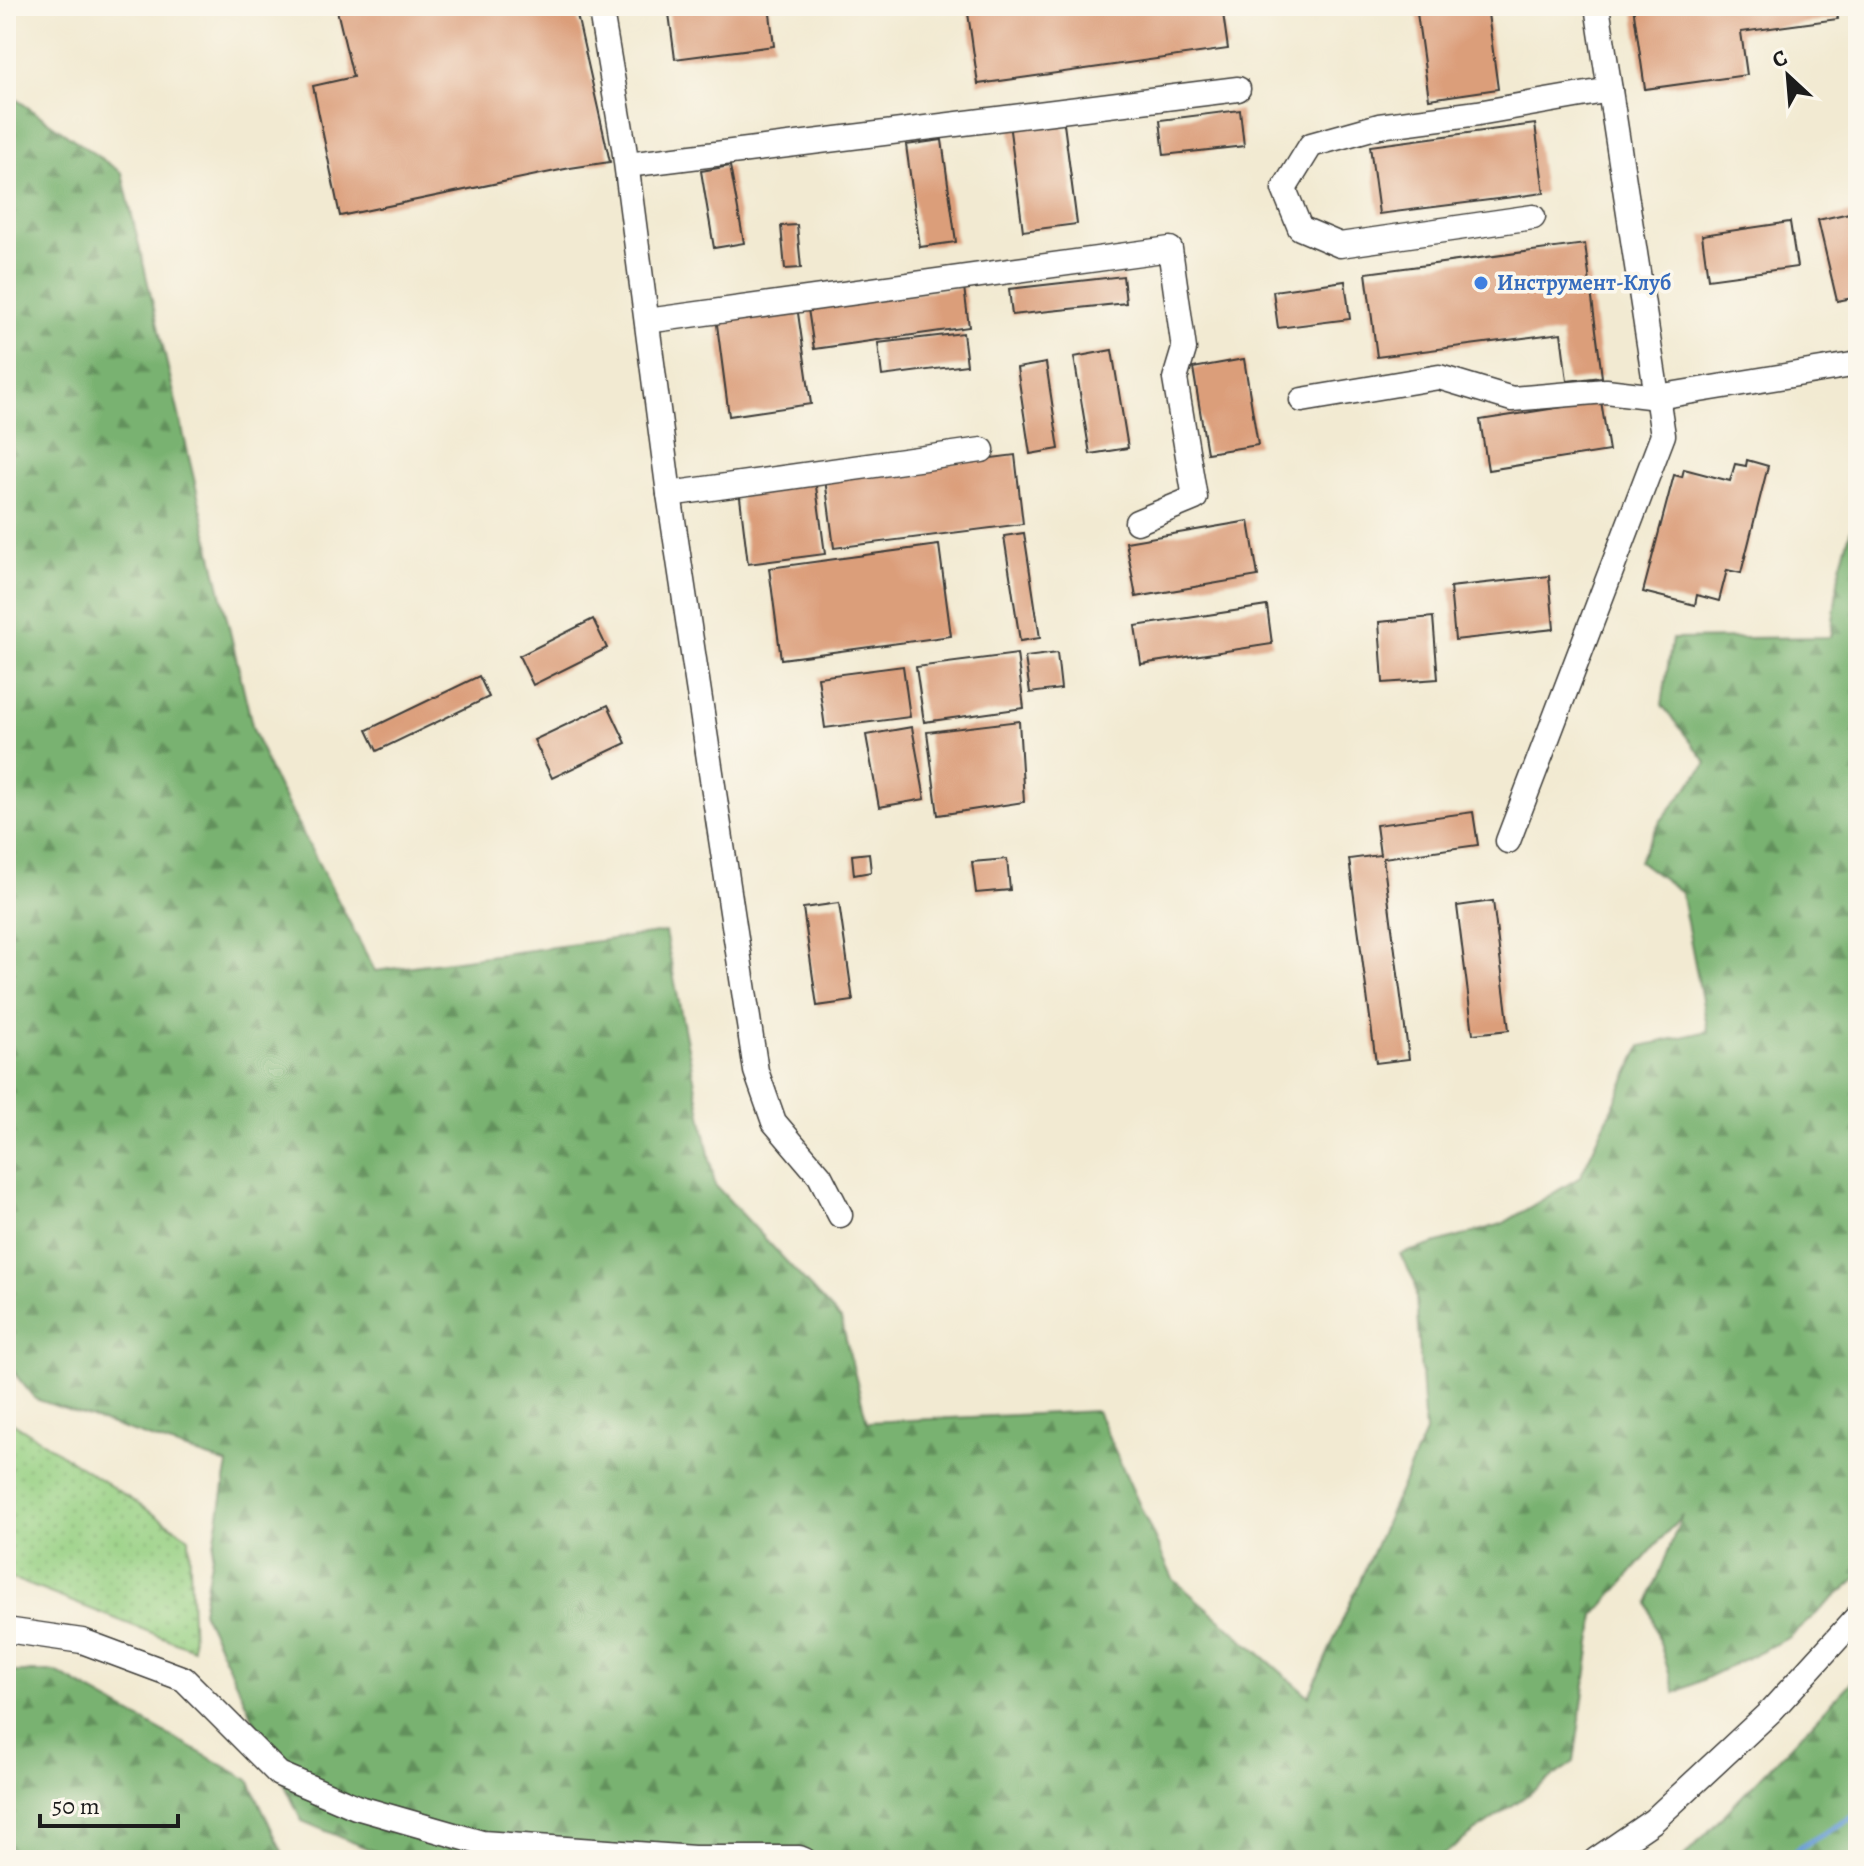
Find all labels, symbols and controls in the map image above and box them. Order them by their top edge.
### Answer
north arrow [1748,36,1828,116]
text: С [1767,42,1792,75]
place label: Инструмент-Клуб [1497,268,1671,298]
marker: Инструмент-Клуб [1472,274,1490,292]
scale bar [40,1778,178,1828]
text: 50 m [52,1790,100,1822]

